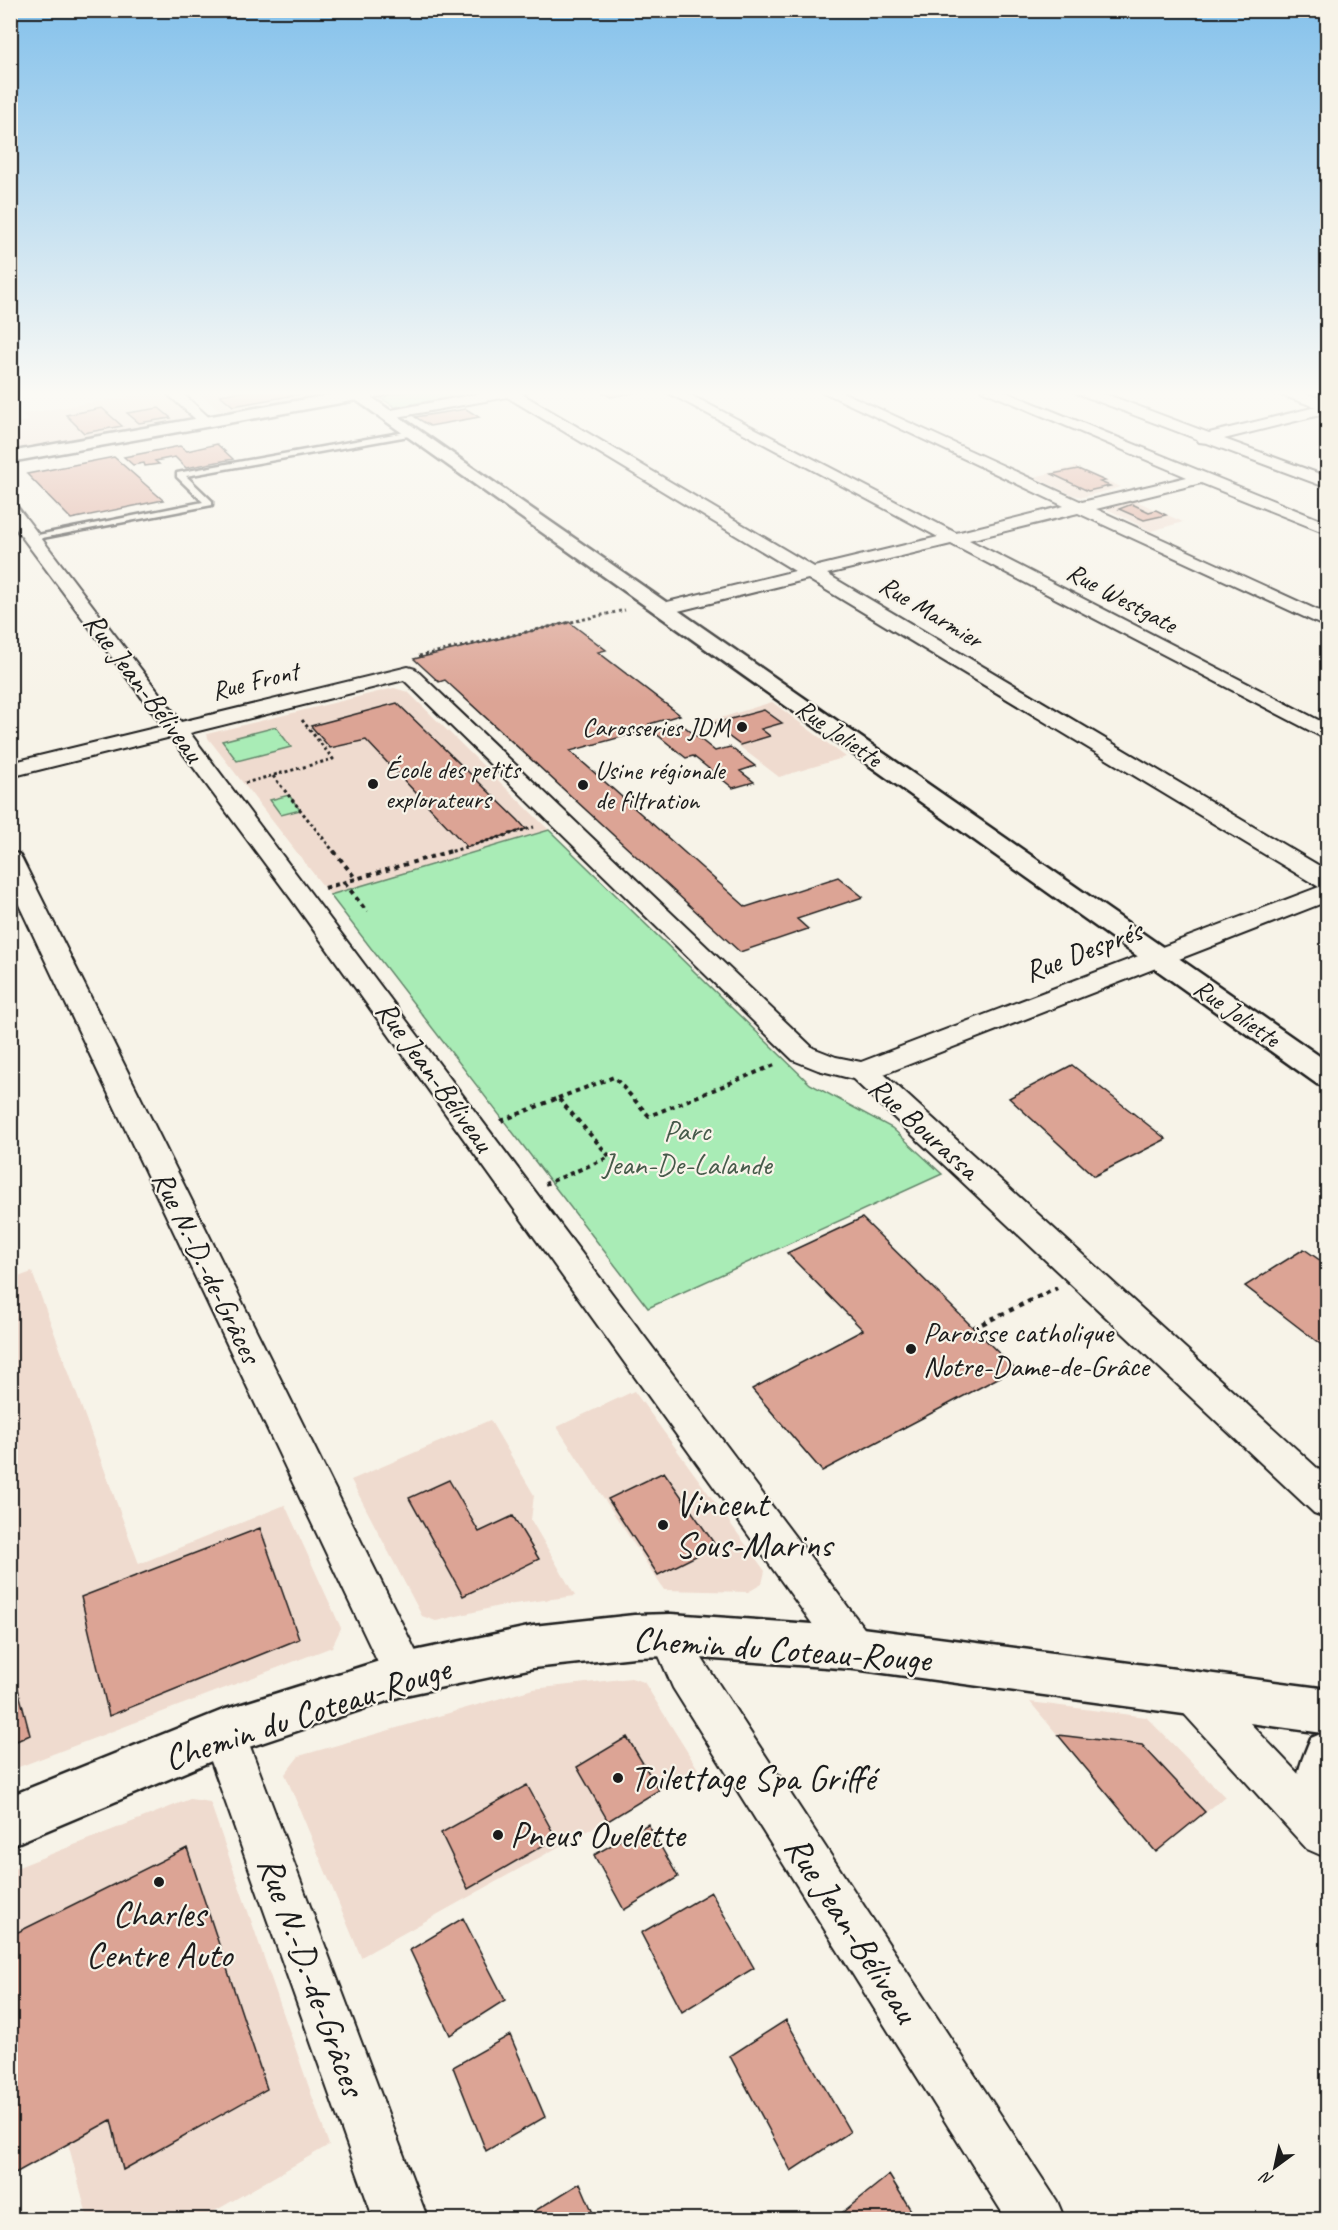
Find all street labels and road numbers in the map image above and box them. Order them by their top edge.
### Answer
street label: Rue Westgate [1061,555,1184,641]
street label: Rue Marmier [873,568,991,657]
street label: Rue Jean-Béliveau [75,605,214,771]
street label: Rue Front [208,653,305,708]
street label: Rue Joliette [789,691,890,776]
street label: Rue Després [1019,910,1150,991]
street label: Rue Joliette [1187,971,1288,1056]
street label: Rue Jean-Béliveau [367,993,504,1161]
street label: Rue Bourassa [861,1068,989,1189]
street label: Rue N.-D.-de-Grâces [144,1164,271,1372]
street label: Chemin du Coteau-Rouge [632,1616,934,1682]
street label: Chemin du Coteau-Rouge [158,1644,458,1781]
street label: Rue Jean-Béliveau [775,1827,931,2033]
street label: Rue N.-D.-de-Grâces [247,1850,378,2105]

